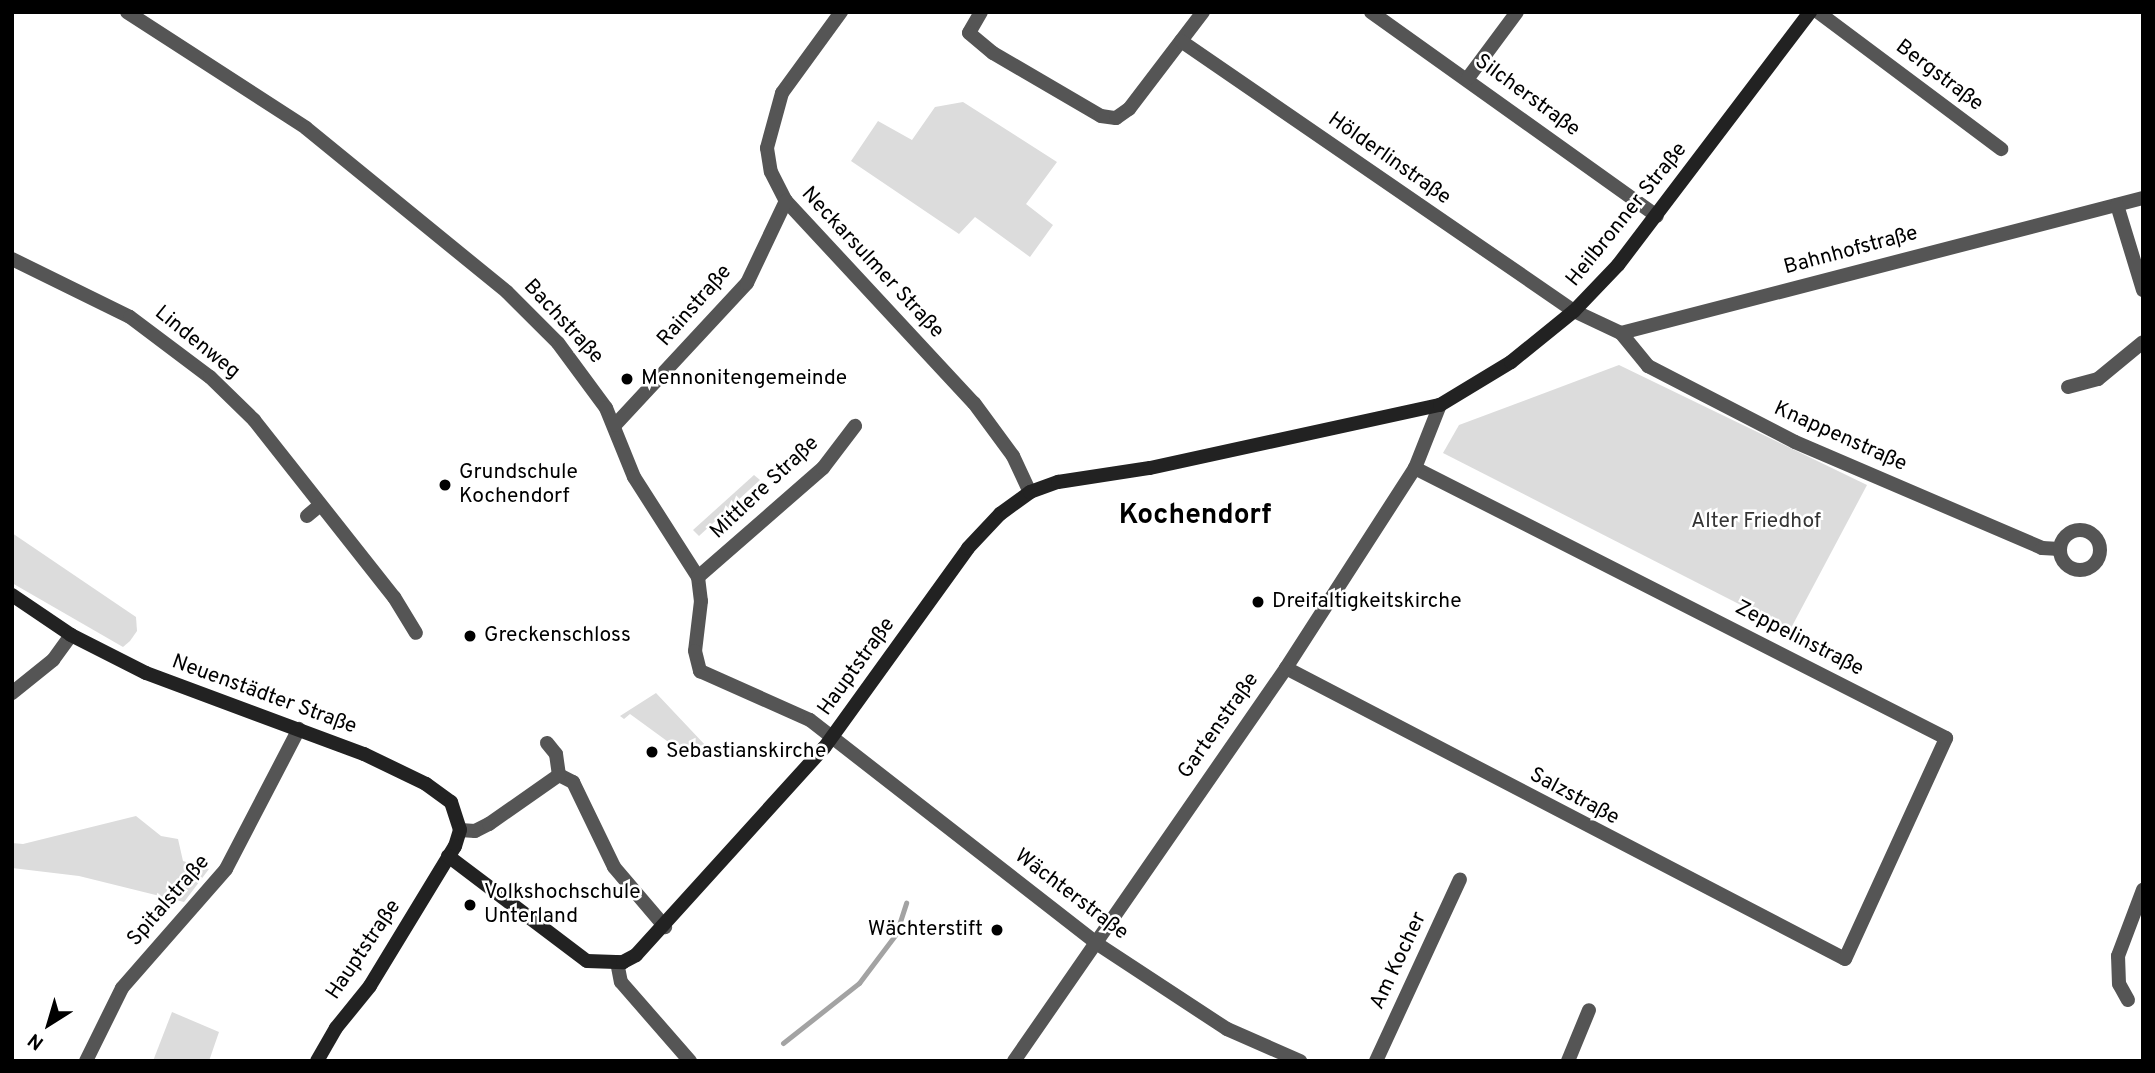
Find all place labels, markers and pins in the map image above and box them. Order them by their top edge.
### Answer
place label: Mennonitengemeinde [641,366,847,392]
marker: Mennonitengemeinde [619,371,635,387]
place label: Grundschule Kochendorf [459,460,578,510]
marker: Grundschule Kochendorf [437,477,453,493]
place label: Dreifaltigkeitskirche [1272,589,1462,615]
marker: Dreifaltigkeitskirche [1250,594,1266,610]
place label: Greckenschloss [484,623,631,649]
marker: Greckenschloss [462,628,478,644]
place label: Sebastianskirche [666,739,826,765]
marker: Sebastianskirche [644,744,660,760]
place label: Volkshochschule Unterland [484,880,641,930]
marker: Volkshochschule Unterland [462,897,478,913]
place label: Wächterstift [868,917,983,943]
marker: Wächterstift [989,922,1005,938]

